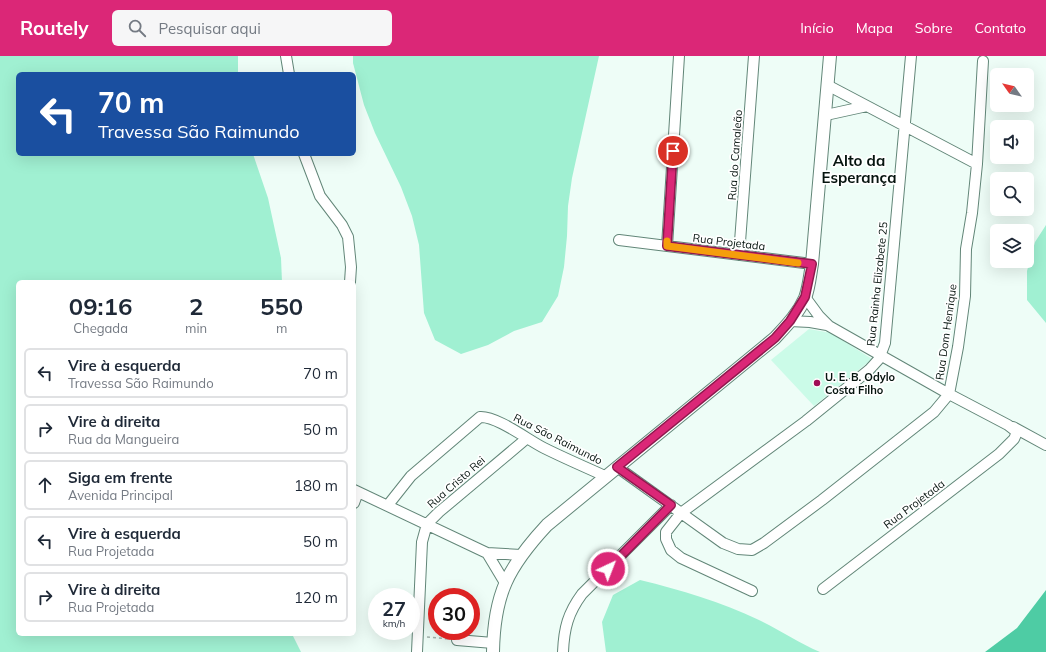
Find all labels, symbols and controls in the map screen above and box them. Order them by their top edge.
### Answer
search box [112,10,392,46]
text: Routely [20,16,88,40]
icon: search [126,17,148,39]
text: Pesquisar aqui [158,19,261,38]
text: Início [800,19,834,37]
text: Mapa [856,19,893,37]
text: Sobre [915,19,953,37]
text: Contato [975,19,1026,37]
north arrow [990,68,1034,112]
map controls [990,68,1034,268]
text: 70 m [98,85,164,120]
icon: left [32,88,84,140]
street label: Rua do Camaleão [725,109,745,201]
text: Travessa São Raimundo [98,120,300,143]
button: sound [990,120,1034,164]
pin [656,134,690,168]
icon: arrive [662,140,684,162]
district label: Alto da Esperança [822,151,896,187]
button: search [990,172,1034,216]
street label: Rua Rainha Elizabete 25 [864,221,891,347]
button: layers [990,224,1034,268]
street label: Rua Projetada [692,231,766,253]
street label: Rua Dom Henrique [932,283,960,381]
text: 09:16 [69,291,132,321]
text: 2 [189,291,203,321]
text: 550 [260,291,303,321]
text: Chegada [73,320,128,336]
text: min [185,320,207,336]
text: m [276,320,287,336]
text: Vire à esquerda [68,356,181,375]
icon: left [34,362,56,384]
text: 70 m [303,364,338,383]
place label: U. E. B. Odylo Costa Filho [825,370,896,397]
text: Travessa São Raimundo [68,375,214,391]
marker: U. E. B. Odylo Costa Filho [812,378,822,388]
street label: Rua São Raimundo [511,410,605,468]
text: Vire à direita [68,412,160,431]
icon: right [34,418,56,440]
text: 50 m [303,420,338,439]
text: Rua da Mangueira [68,431,179,447]
street label: Rua Cristo Rei [424,453,488,511]
text: Siga em frente [68,468,173,487]
icon: ahead [34,474,56,496]
text: 180 m [294,476,338,495]
street label: Rua Projetada [881,476,947,532]
text: Avenida Principal [68,487,173,503]
text: Vire à esquerda [68,524,181,543]
icon: left [34,530,56,552]
text: 50 m [303,532,338,551]
text: Rua Projetada [68,543,154,559]
position arrow [587,548,629,590]
text: Vire à direita [68,580,160,599]
icon: right [34,586,56,608]
text: 120 m [294,588,338,607]
speed limit sign: 30 [428,588,480,640]
text: 27 [382,596,406,621]
text: Rua Projetada [68,599,154,615]
text: km/h [383,617,405,630]

